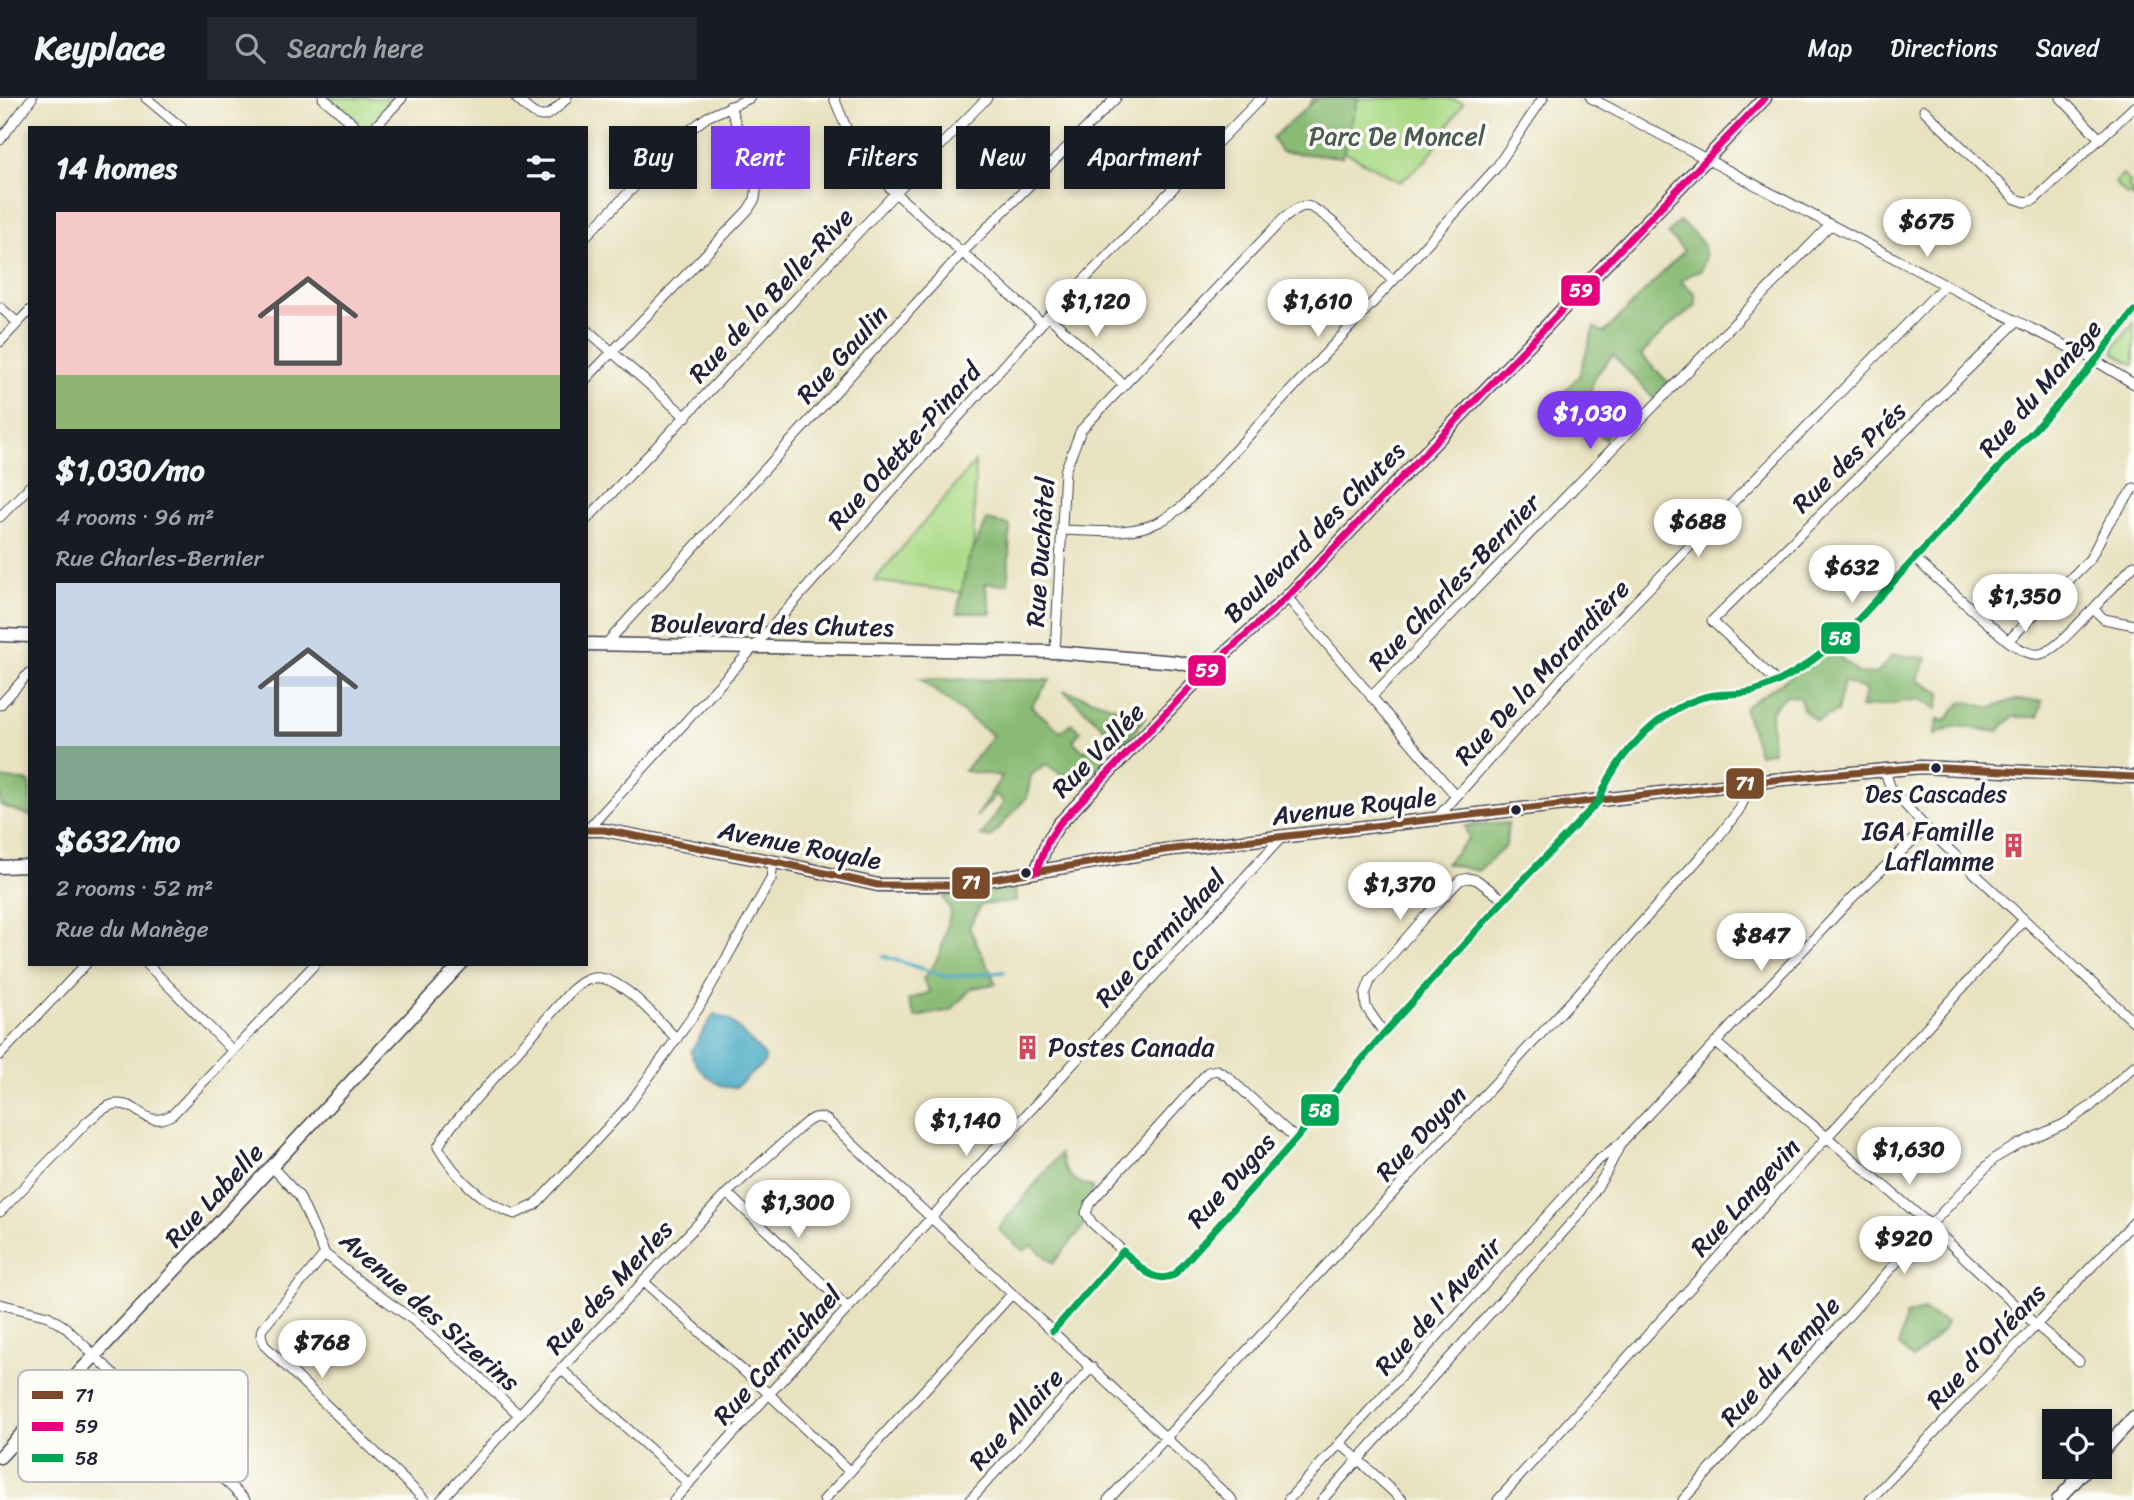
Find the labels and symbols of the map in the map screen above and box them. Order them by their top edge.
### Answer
park label: Parc De Moncel [1309,113,1486,159]
street label: Rue de la Belle-Rive [677,196,865,394]
pin: $675 [1886,200,1968,259]
line badge: 59 [1560,274,1601,307]
text: 59 [1569,274,1593,307]
pin: $1,120 [1039,280,1153,339]
pin: $1,610 [1261,280,1375,339]
street label: Rue Gaulin [784,293,900,415]
street label: Rue du Manège [1966,308,2114,468]
street label: Rue Odette-Pinard [815,349,994,541]
street label: Rue des Prés [1780,389,1918,524]
pin: $1,030 [1533,392,1647,451]
street label: Boulevard des Chutes [1212,429,1417,634]
street label: Rue Duchâtel [1012,475,1068,629]
street label: Rue Charles-Bernier [1356,481,1553,682]
pin: $688 [1657,500,1739,559]
pin: $632 [1811,546,1893,605]
street label: Rue De la Morandière [1443,568,1641,776]
pin: $1,350 [1968,574,2082,634]
street label: Boulevard des Chutes [650,600,894,650]
line badge: 58 [1820,621,1861,655]
text: 58 [1828,622,1852,655]
line badge: 59 [1187,654,1227,687]
text: 59 [1195,654,1219,687]
street label: Rue Vallée [1040,691,1156,809]
marker: Des Cascades [1929,761,1943,775]
line badge: 71 [1725,767,1765,800]
text: 71 [1735,767,1755,800]
street label: Avenue Royale [1268,773,1439,839]
place label: Des Cascades [1865,773,2007,815]
unlabelled marker [1509,803,1523,817]
street label: Avenue Royale [714,806,886,883]
place label: IGA Famille Laflamme [1861,808,1994,884]
building icon: IGA Famille Laflamme [2000,832,2028,860]
street label: Rue Carmichael [1083,857,1237,1018]
pin: $1,370 [1343,862,1457,922]
line badge: 71 [951,866,991,900]
text: 71 [961,866,981,899]
unlabelled marker [1019,866,1033,880]
pin: $847 [1720,914,1802,973]
place label: Postes Canada [1048,1024,1215,1070]
building icon: Postes Canada [1014,1033,1042,1061]
street label: Rue Doyon [1364,1074,1478,1192]
line badge: 58 [1300,1093,1340,1127]
text: 58 [1308,1094,1332,1127]
pin: $1,140 [909,1098,1023,1158]
street label: Rue Dugas [1175,1121,1287,1239]
street label: Rue Langevin [1678,1126,1812,1268]
pin: $1,630 [1852,1128,1966,1187]
street label: Rue Labelle [153,1132,275,1258]
pin: $1,300 [741,1180,855,1240]
street label: Rue des Merles [533,1208,685,1366]
pin: $920 [1863,1216,1945,1276]
street label: Avenue des Sizerins [328,1218,531,1403]
street label: Rue de l'Avenir [1363,1225,1514,1386]
street label: Rue d'Orléans [1914,1272,2058,1420]
street label: Rue Carmichael [701,1274,854,1436]
street label: Rue du Temple [1708,1285,1852,1437]
pin: $768 [281,1320,363,1380]
street label: Rue Allaire [957,1357,1075,1481]
legend [18,1370,248,1482]
text: 71 [75,1379,94,1412]
text: 59 [75,1410,98,1443]
text: 58 [75,1442,99,1475]

